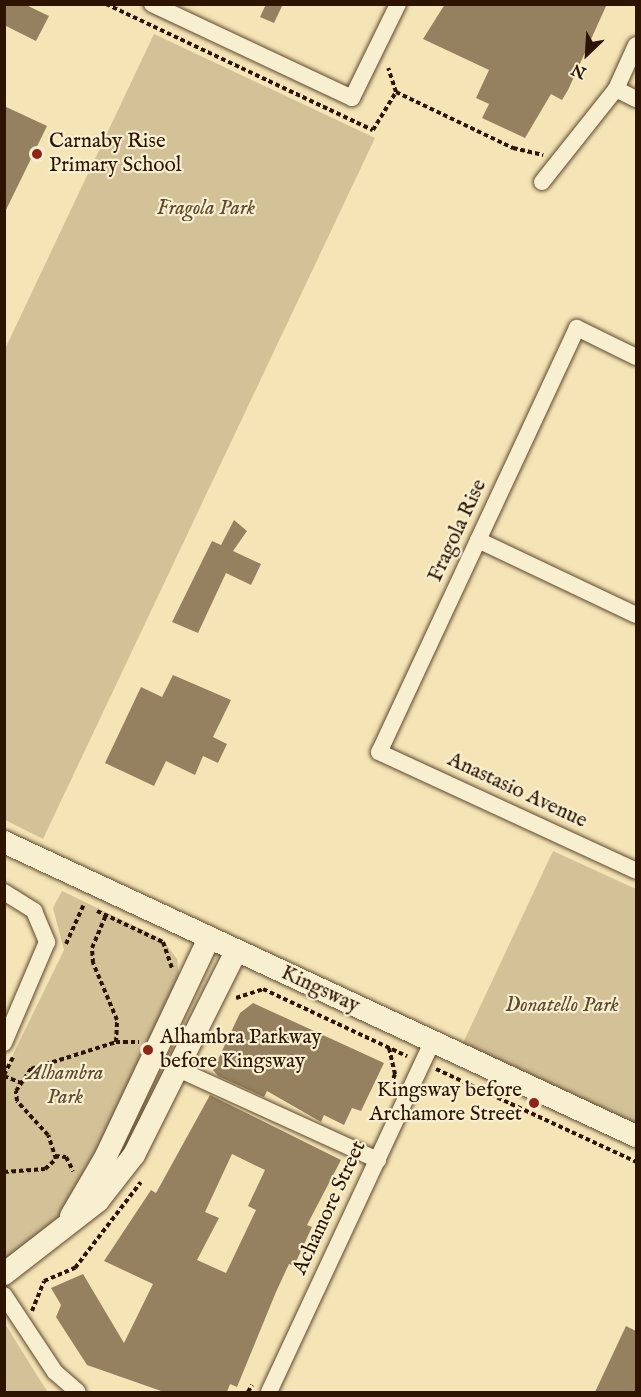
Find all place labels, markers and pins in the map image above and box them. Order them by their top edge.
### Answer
place label: Carnaby Rise Primary School [49,129,182,179]
marker: Carnaby Rise Primary School [30,147,44,161]
place label: Alhambra Parkway before Kingsway [160,1025,322,1075]
marker: Alhambra Parkway before Kingsway [141,1043,155,1057]
place label: Kingsway before Archamore Street [369,1078,522,1128]
marker: Kingsway before Archamore Street [527,1096,541,1110]

